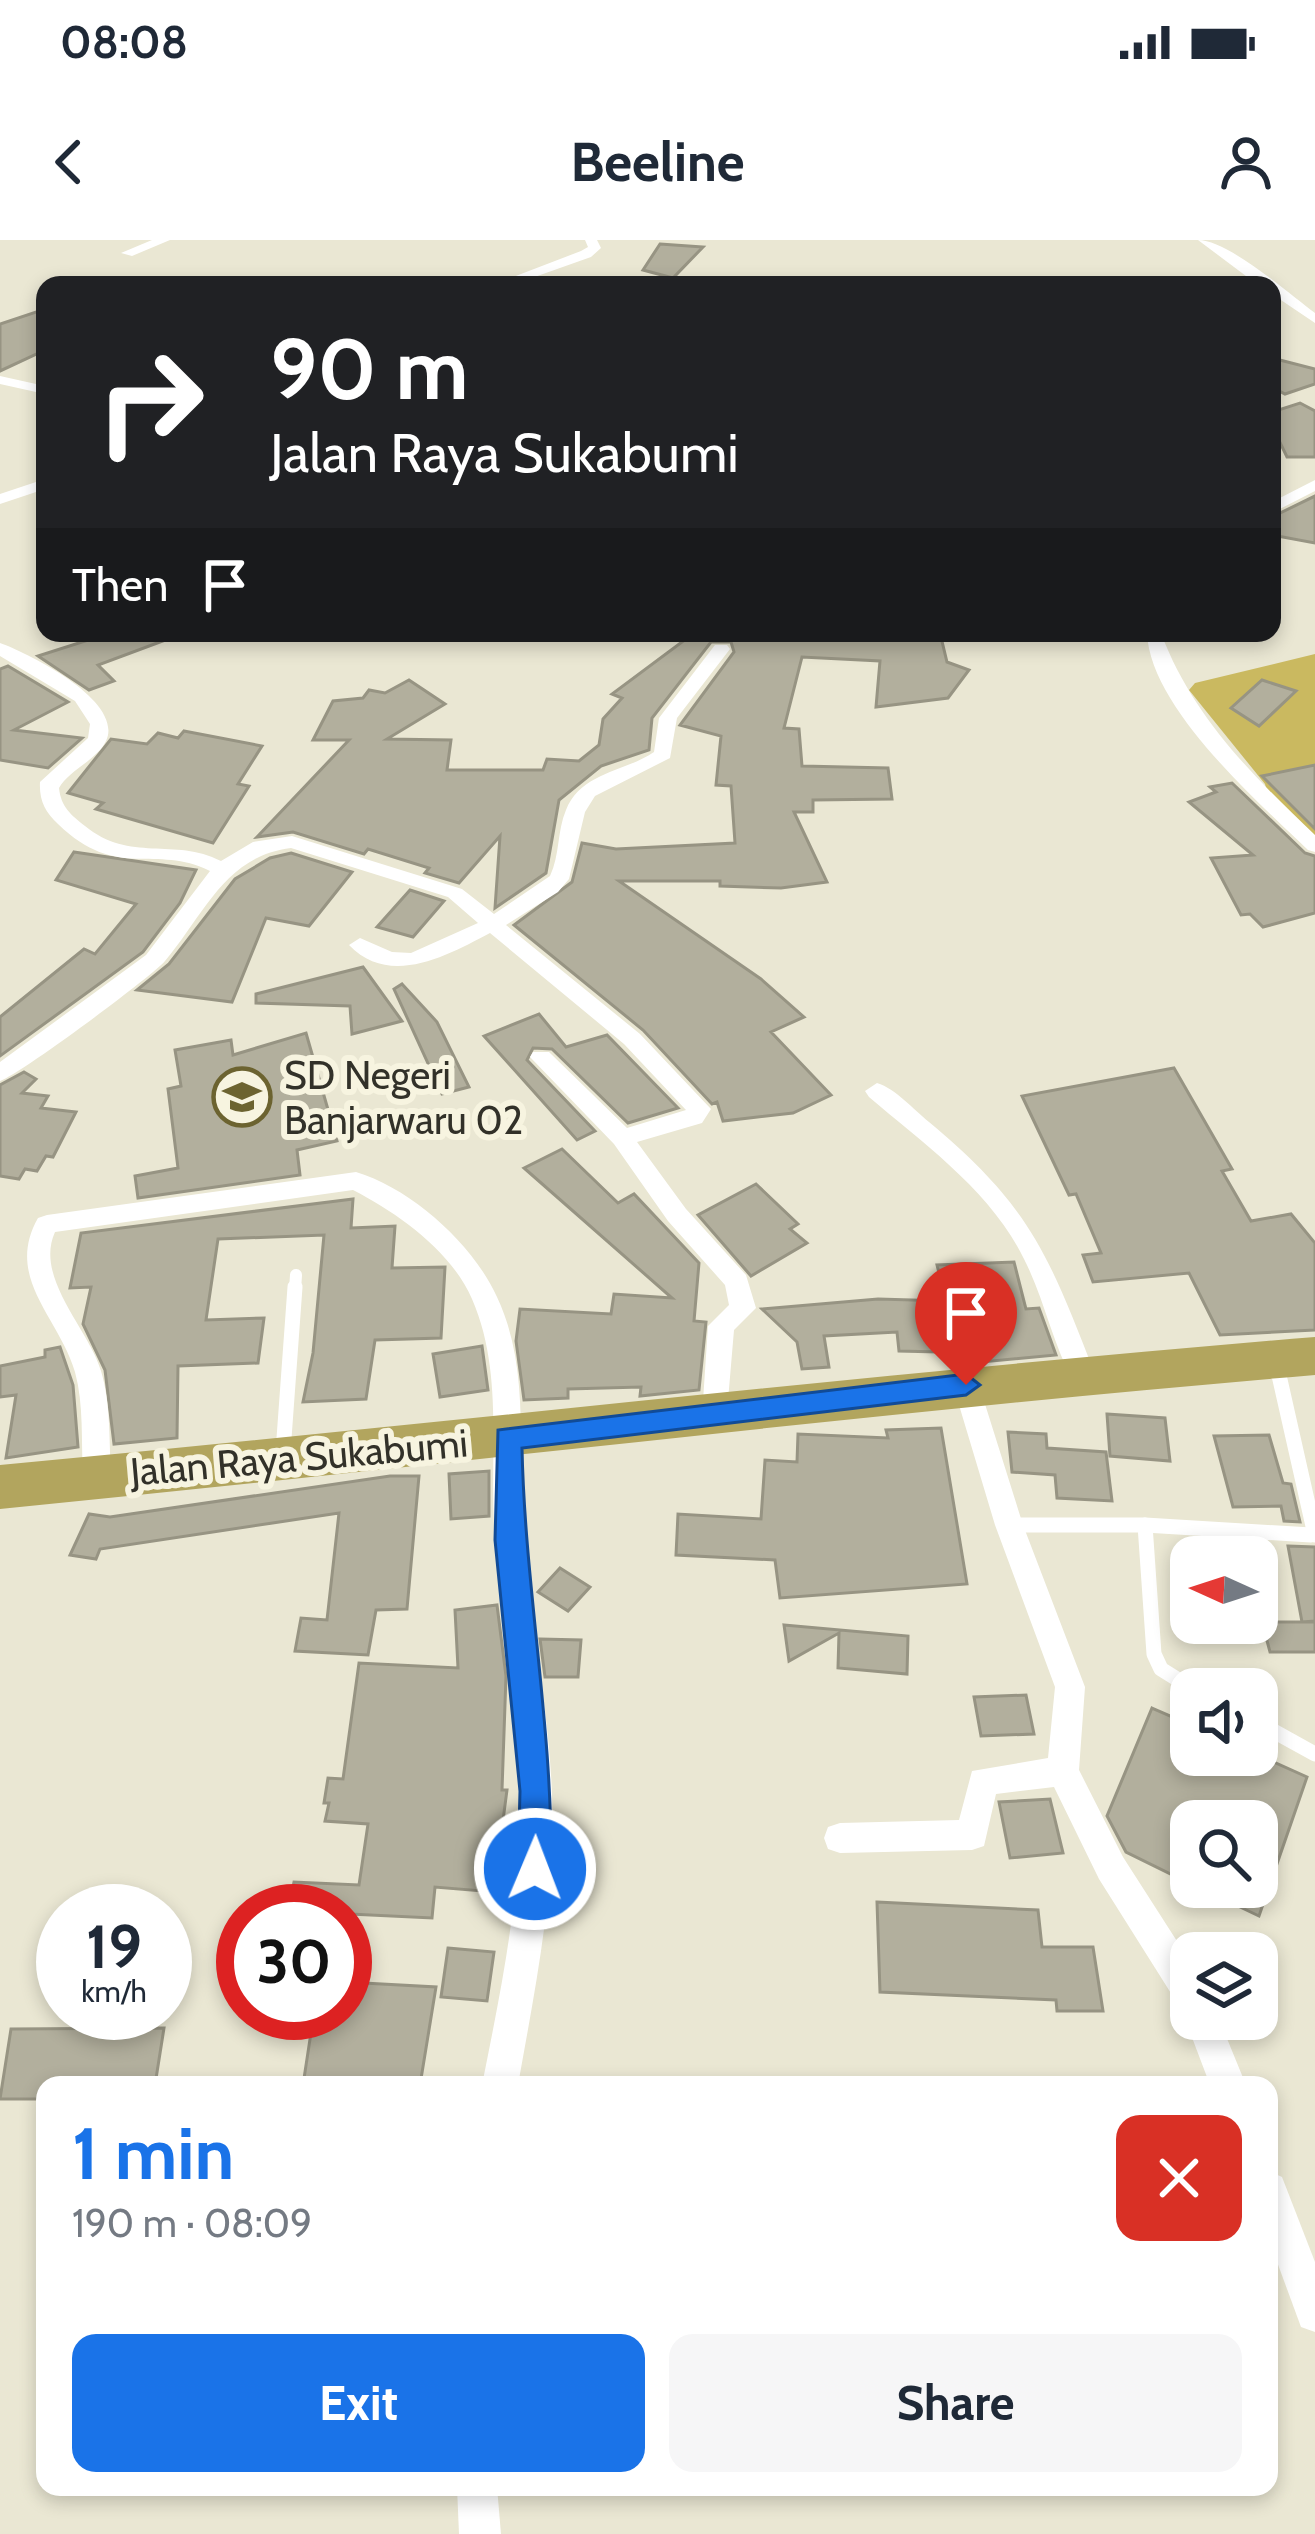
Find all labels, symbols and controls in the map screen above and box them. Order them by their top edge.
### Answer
text: 08:08 [60,15,188,69]
icon: back [36,129,102,195]
text: Beeline [570,129,745,195]
icon: person [1213,129,1279,195]
text: 90 m [270,318,468,420]
icon: right [72,324,228,480]
text: Jalan Raya Sukabumi [270,420,739,486]
icon: arrive [192,552,258,618]
text: Then [72,558,168,612]
place label: SD Negeri Banjarwaru 02 [284,1051,523,1144]
school or university icon: SD Negeri Banjarwaru 02 [211,1066,273,1128]
pin [915,1262,1017,1385]
icon: arrive [933,1280,999,1346]
street label: Jalan Raya Sukabumi [127,1418,470,1496]
north arrow [1170,1536,1278,1644]
map controls [1170,1536,1278,2040]
button: sound [1170,1668,1278,1776]
button: search [1170,1800,1278,1908]
position arrow [472,1806,598,1932]
speed limit sign: 30 [216,1884,372,2040]
text: 19 [86,1910,142,1983]
button: layers [1170,1932,1278,2040]
text: km/h [81,1973,147,2010]
text: 1 min [72,2110,234,2197]
button: close [1116,2115,1242,2241]
text: 190 m · 08:09 [72,2199,312,2247]
button: Exit [72,2334,645,2472]
button: Share [669,2334,1242,2472]

